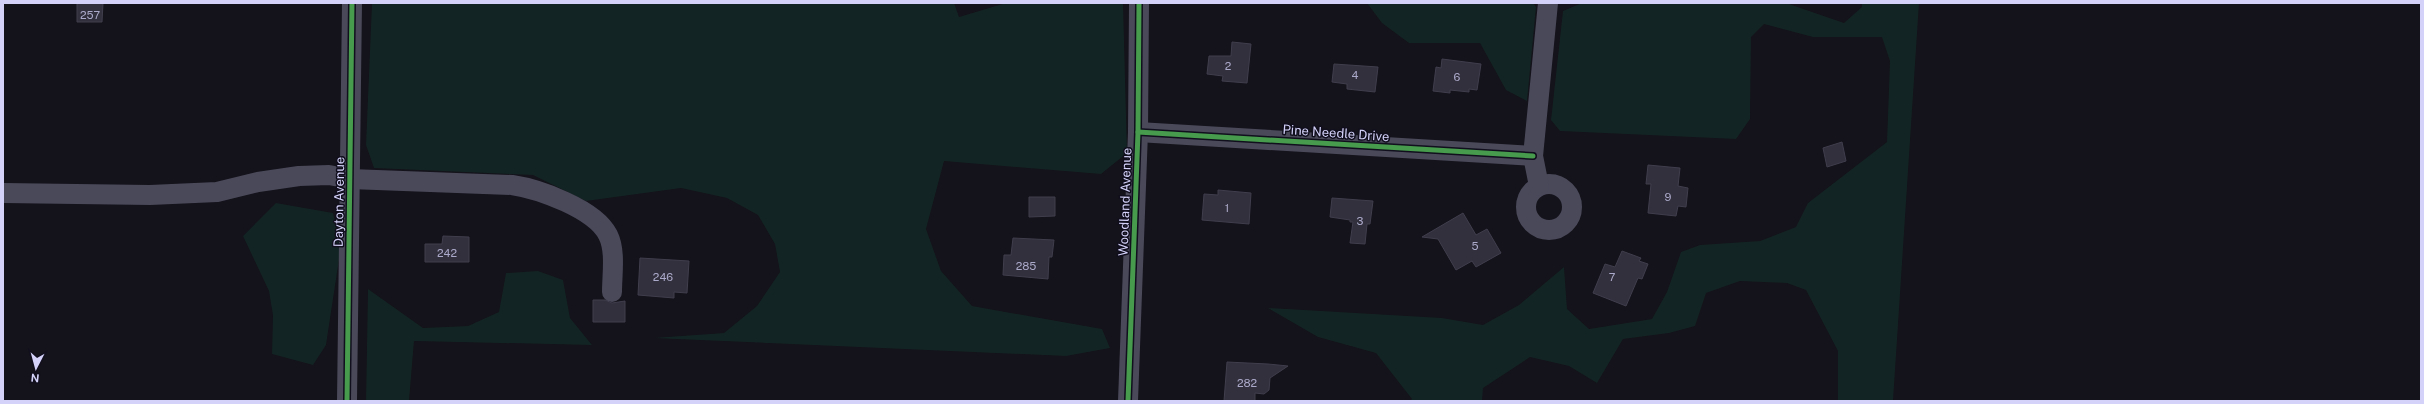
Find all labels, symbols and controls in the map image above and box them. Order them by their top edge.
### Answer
house number: 257 [80,9,100,21]
house number: 2 [1225,60,1232,72]
house number: 4 [1352,69,1359,81]
house number: 6 [1454,71,1461,83]
street label: Pine Needle Drive [1282,122,1390,144]
street label: Woodland Avenue [1116,148,1134,256]
street label: Dayton Avenue [331,157,347,247]
house number: 9 [1665,191,1672,203]
house number: 1 [1225,202,1229,214]
house number: 3 [1357,215,1364,227]
house number: 5 [1471,240,1479,252]
house number: 242 [437,247,457,259]
house number: 285 [1016,260,1036,272]
house number: 246 [653,271,673,283]
house number: 7 [1609,271,1616,283]
north arrow [16,348,56,388]
text: N [30,372,40,384]
house number: 282 [1237,377,1258,389]

